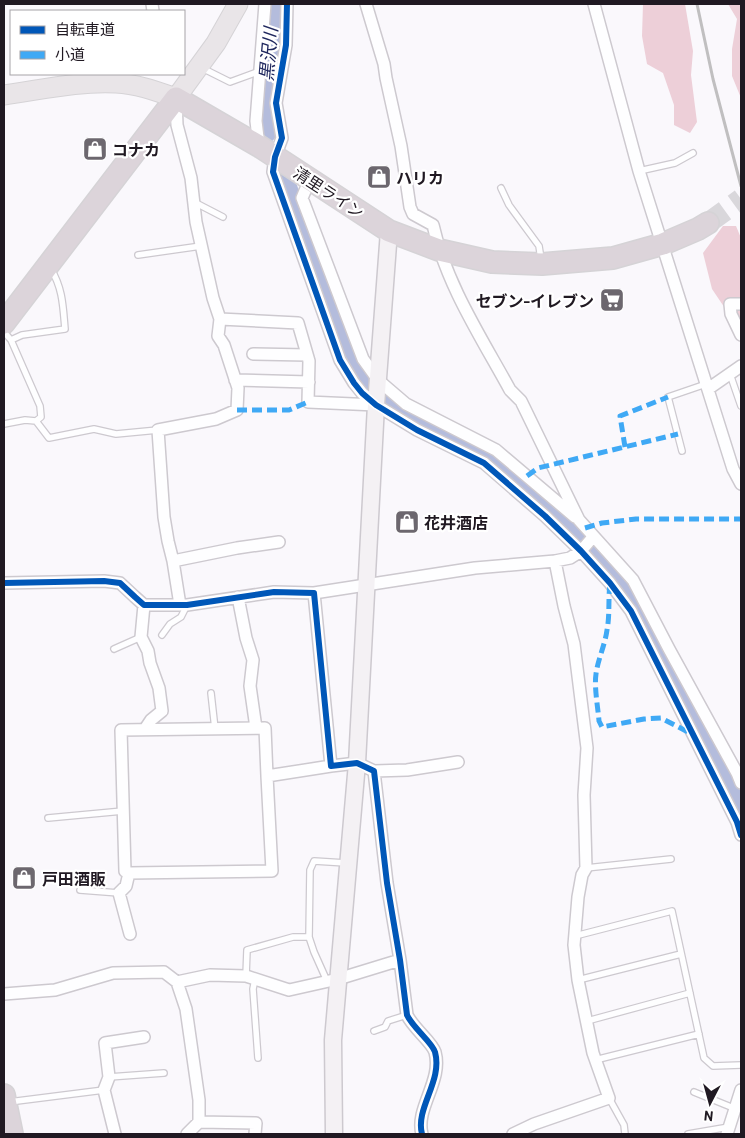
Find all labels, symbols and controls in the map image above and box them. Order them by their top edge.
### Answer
legend [10,10,185,75]
text: 自転車道 [55,20,115,38]
water label: 黒沢川 [255,24,281,82]
text: 小道 [55,45,85,63]
shop icon: コナカ [82,136,108,162]
place label: コナカ [112,140,160,159]
street label: 清里ライン [290,162,368,222]
shop icon: ハリカ [366,164,392,190]
place label: ハリカ [396,168,444,187]
supermarket icon: セブン-イレブン [599,287,625,313]
place label: セブン-イレブン [475,291,594,310]
shop icon: 花井酒店 [394,509,420,535]
place label: 花井酒店 [424,513,488,532]
shop icon: 戸田酒販 [11,865,37,891]
place label: 戸田酒販 [42,869,106,888]
north arrow [685,1078,735,1128]
text: N [703,1107,714,1125]

